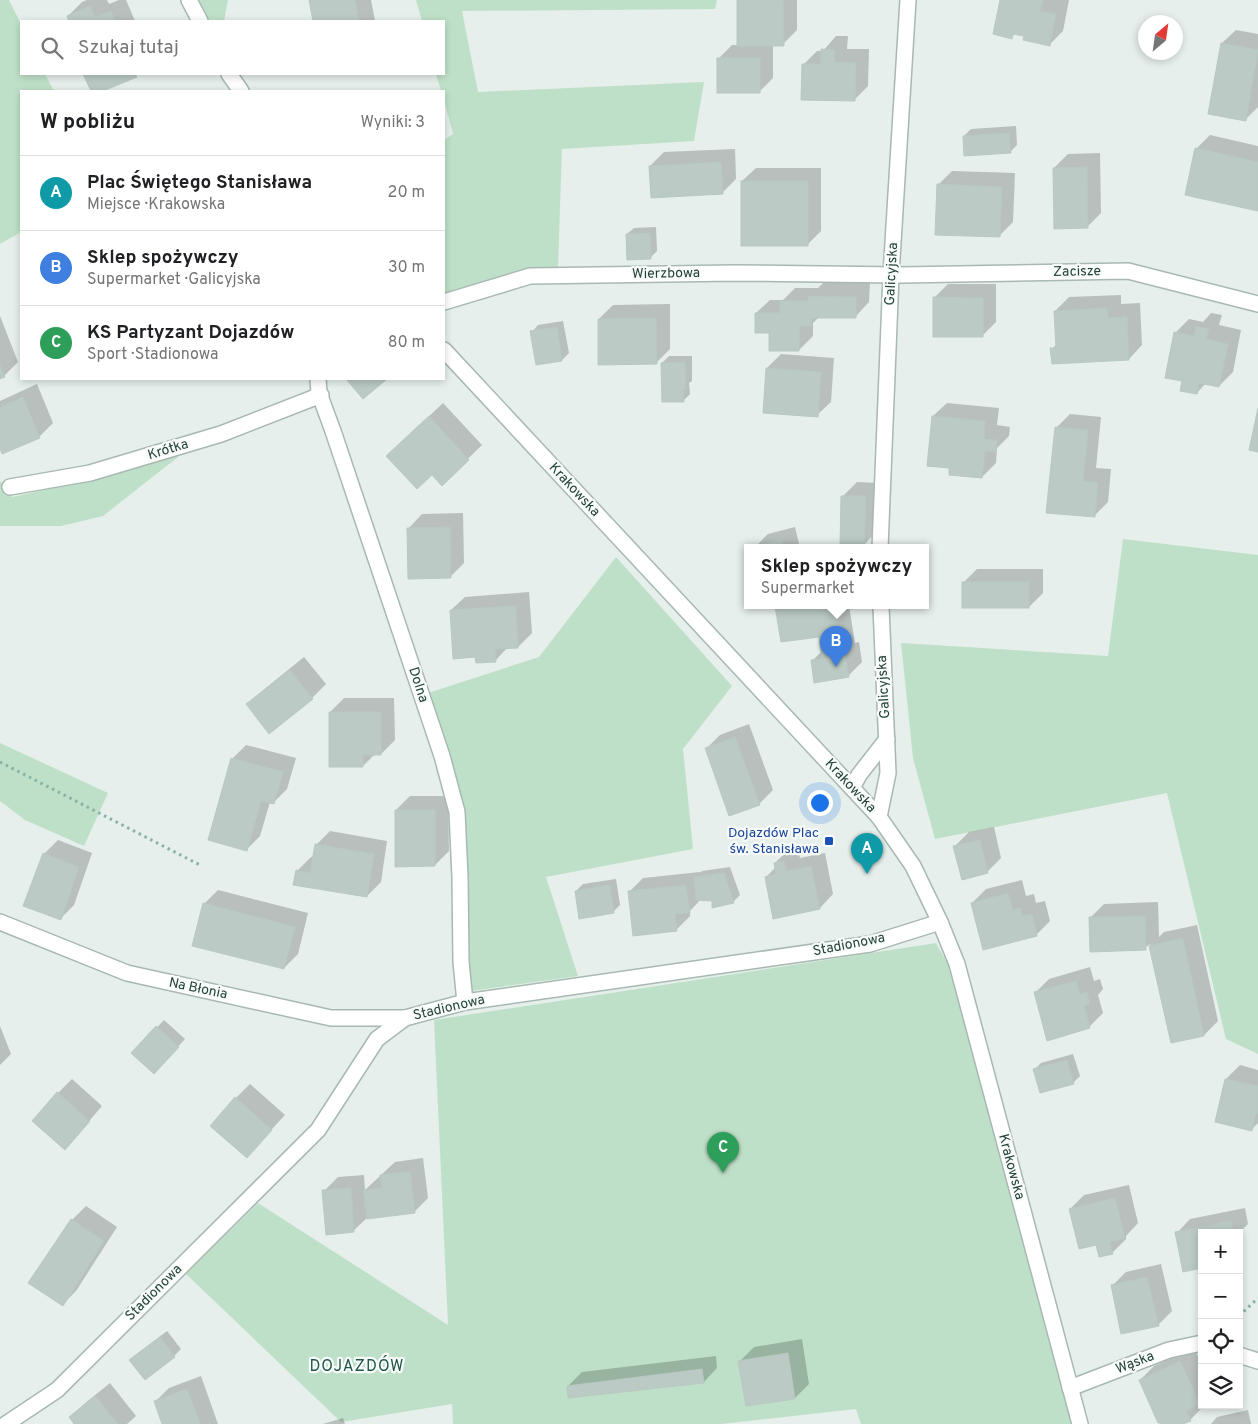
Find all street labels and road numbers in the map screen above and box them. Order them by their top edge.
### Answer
street label: Galicyjska [882,242,902,306]
street label: Zacisze [1053,263,1101,281]
street label: Wierzbowa [632,265,700,283]
street label: Krótka [146,436,190,464]
street label: Krakowska [545,460,603,520]
street label: Galicyjska [874,655,894,719]
street label: Dolna [404,665,432,705]
street label: Krakowska [821,756,879,816]
street label: Stadionowa [811,930,887,960]
street label: Na Błonia [167,974,229,1004]
street label: Stadionowa [411,991,487,1025]
street label: Krakowska [994,1132,1028,1202]
street label: Stadionowa [122,1261,186,1325]
street label: Wąska [1113,1348,1157,1378]

